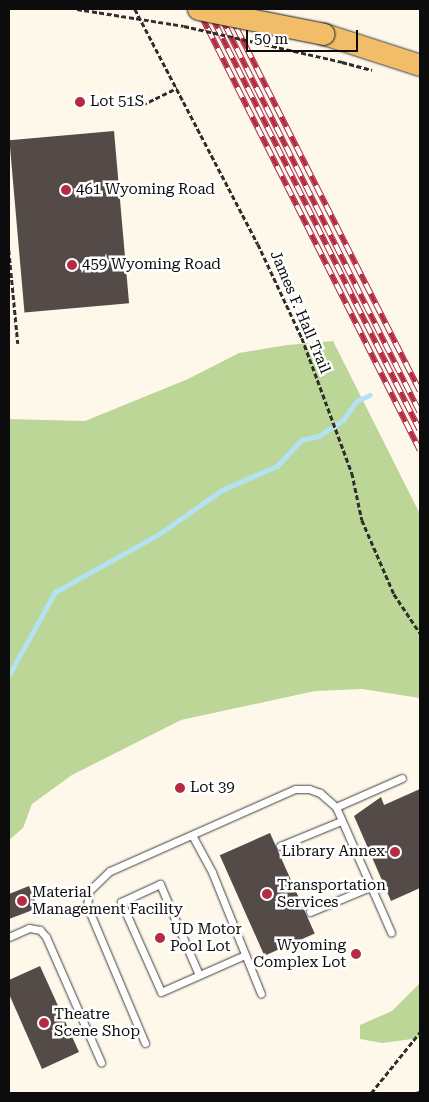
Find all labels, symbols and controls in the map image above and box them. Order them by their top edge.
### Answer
scale bar [249,20,362,52]
text: 50 m [254,30,288,48]
place label: Lot 51S [90,93,144,111]
marker: Lot 51S [74,96,86,108]
place label: 461 Wyoming Road [76,181,215,199]
marker: 461 Wyoming Road [60,184,72,196]
street label: James F. Hall Trail [266,248,334,376]
place label: 459 Wyoming Road [82,256,221,274]
marker: 459 Wyoming Road [66,259,78,271]
place label: Lot 39 [190,779,235,797]
marker: Lot 39 [174,782,186,794]
place label: Library Annex [281,843,385,861]
marker: Library Annex [389,846,401,858]
place label: Transportation Services [277,876,386,911]
place label: Material Management Facility [32,883,183,918]
marker: Transportation Services [261,888,273,900]
marker: Material Management Facility [16,895,28,907]
place label: UD Motor Pool Lot [170,920,242,955]
marker: UD Motor Pool Lot [154,932,166,944]
place label: Wyoming Complex Lot [253,936,346,971]
marker: Wyoming Complex Lot [350,948,362,960]
place label: Theatre Scene Shop [54,1005,140,1040]
marker: Theatre Scene Shop [38,1017,50,1029]

